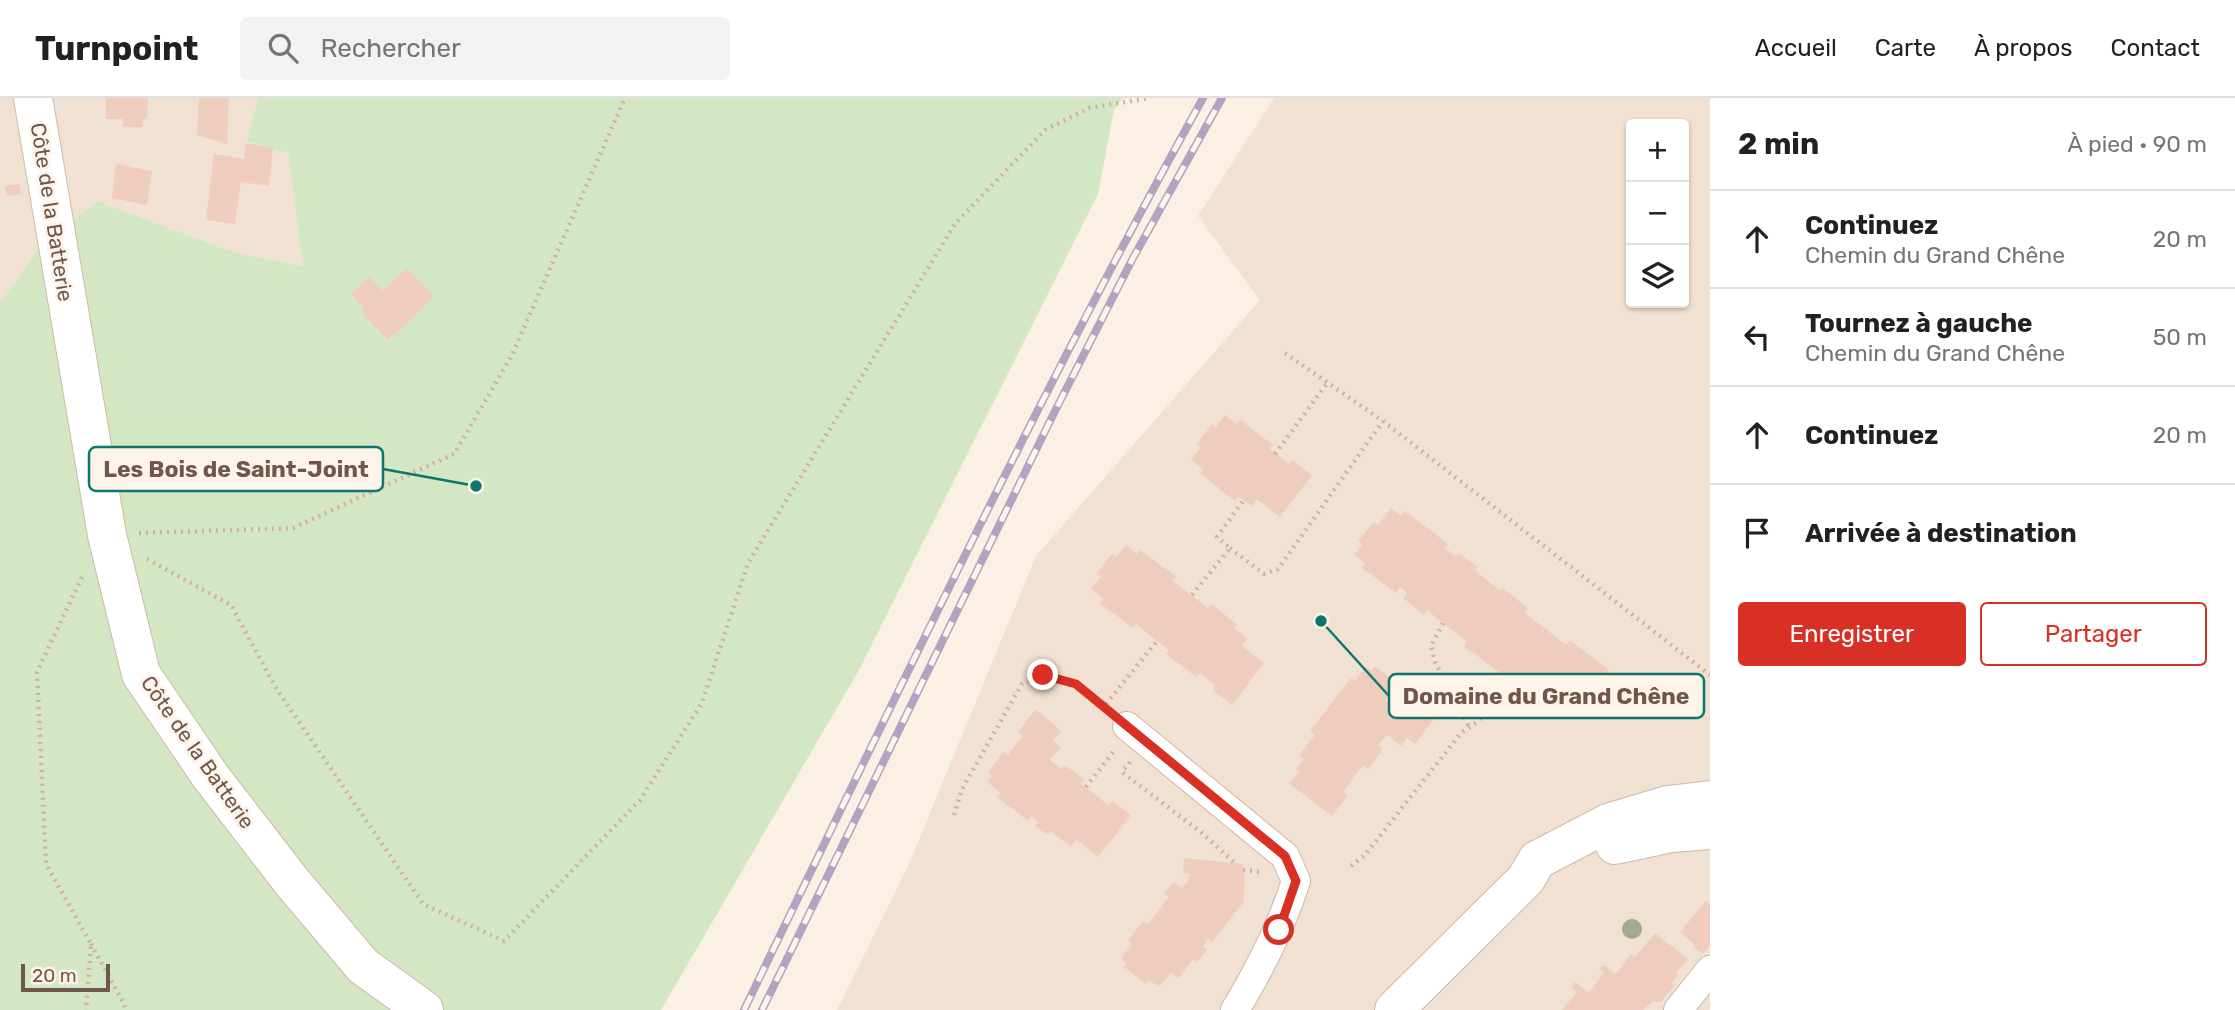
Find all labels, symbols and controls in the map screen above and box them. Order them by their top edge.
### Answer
search box [240,17,730,80]
text: Turnpoint [35,29,198,68]
icon: search [264,29,302,67]
text: Rechercher [320,33,461,64]
text: Accueil [1755,34,1837,62]
text: Carte [1875,34,1936,62]
text: À propos [1974,34,2073,62]
text: Contact [2111,34,2200,62]
map controls [1626,119,1689,308]
button: + [1626,119,1689,182]
street label: Côte de la Batterie [26,121,78,303]
text: 2 min [1738,126,1819,162]
text: À pied · 90 m [2068,130,2207,158]
button: − [1626,182,1689,245]
text: Continuez [1805,210,1938,241]
icon: ahead [1738,220,1776,258]
text: 20 m [2153,225,2207,253]
text: Chemin du Grand Chêne [1805,241,2065,269]
button: layers [1626,245,1689,308]
text: Tournez à gauche [1805,308,2033,339]
icon: left [1738,318,1776,356]
text: 50 m [2153,323,2207,351]
text: Chemin du Grand Chêne [1805,339,2065,367]
icon: ahead [1738,416,1776,454]
text: Continuez [1805,420,1938,451]
text: 20 m [2153,421,2207,449]
callout: Les Bois de Saint-Joint [89,447,383,491]
text: Les Bois de Saint-Joint [103,455,369,483]
icon: arrive [1738,514,1776,552]
text: Arrivée à destination [1805,518,2077,549]
button: Enregistrer [1738,602,1966,666]
button: Partager [1980,602,2207,666]
route end [1027,659,1058,690]
street label: Côte de la Batterie [136,671,260,833]
callout: Domaine du Grand Chêne [1389,674,1704,718]
text: Domaine du Grand Chêne [1402,682,1690,710]
route start [1263,914,1294,945]
scale bar [21,961,110,993]
text: 20 m [32,964,77,987]

